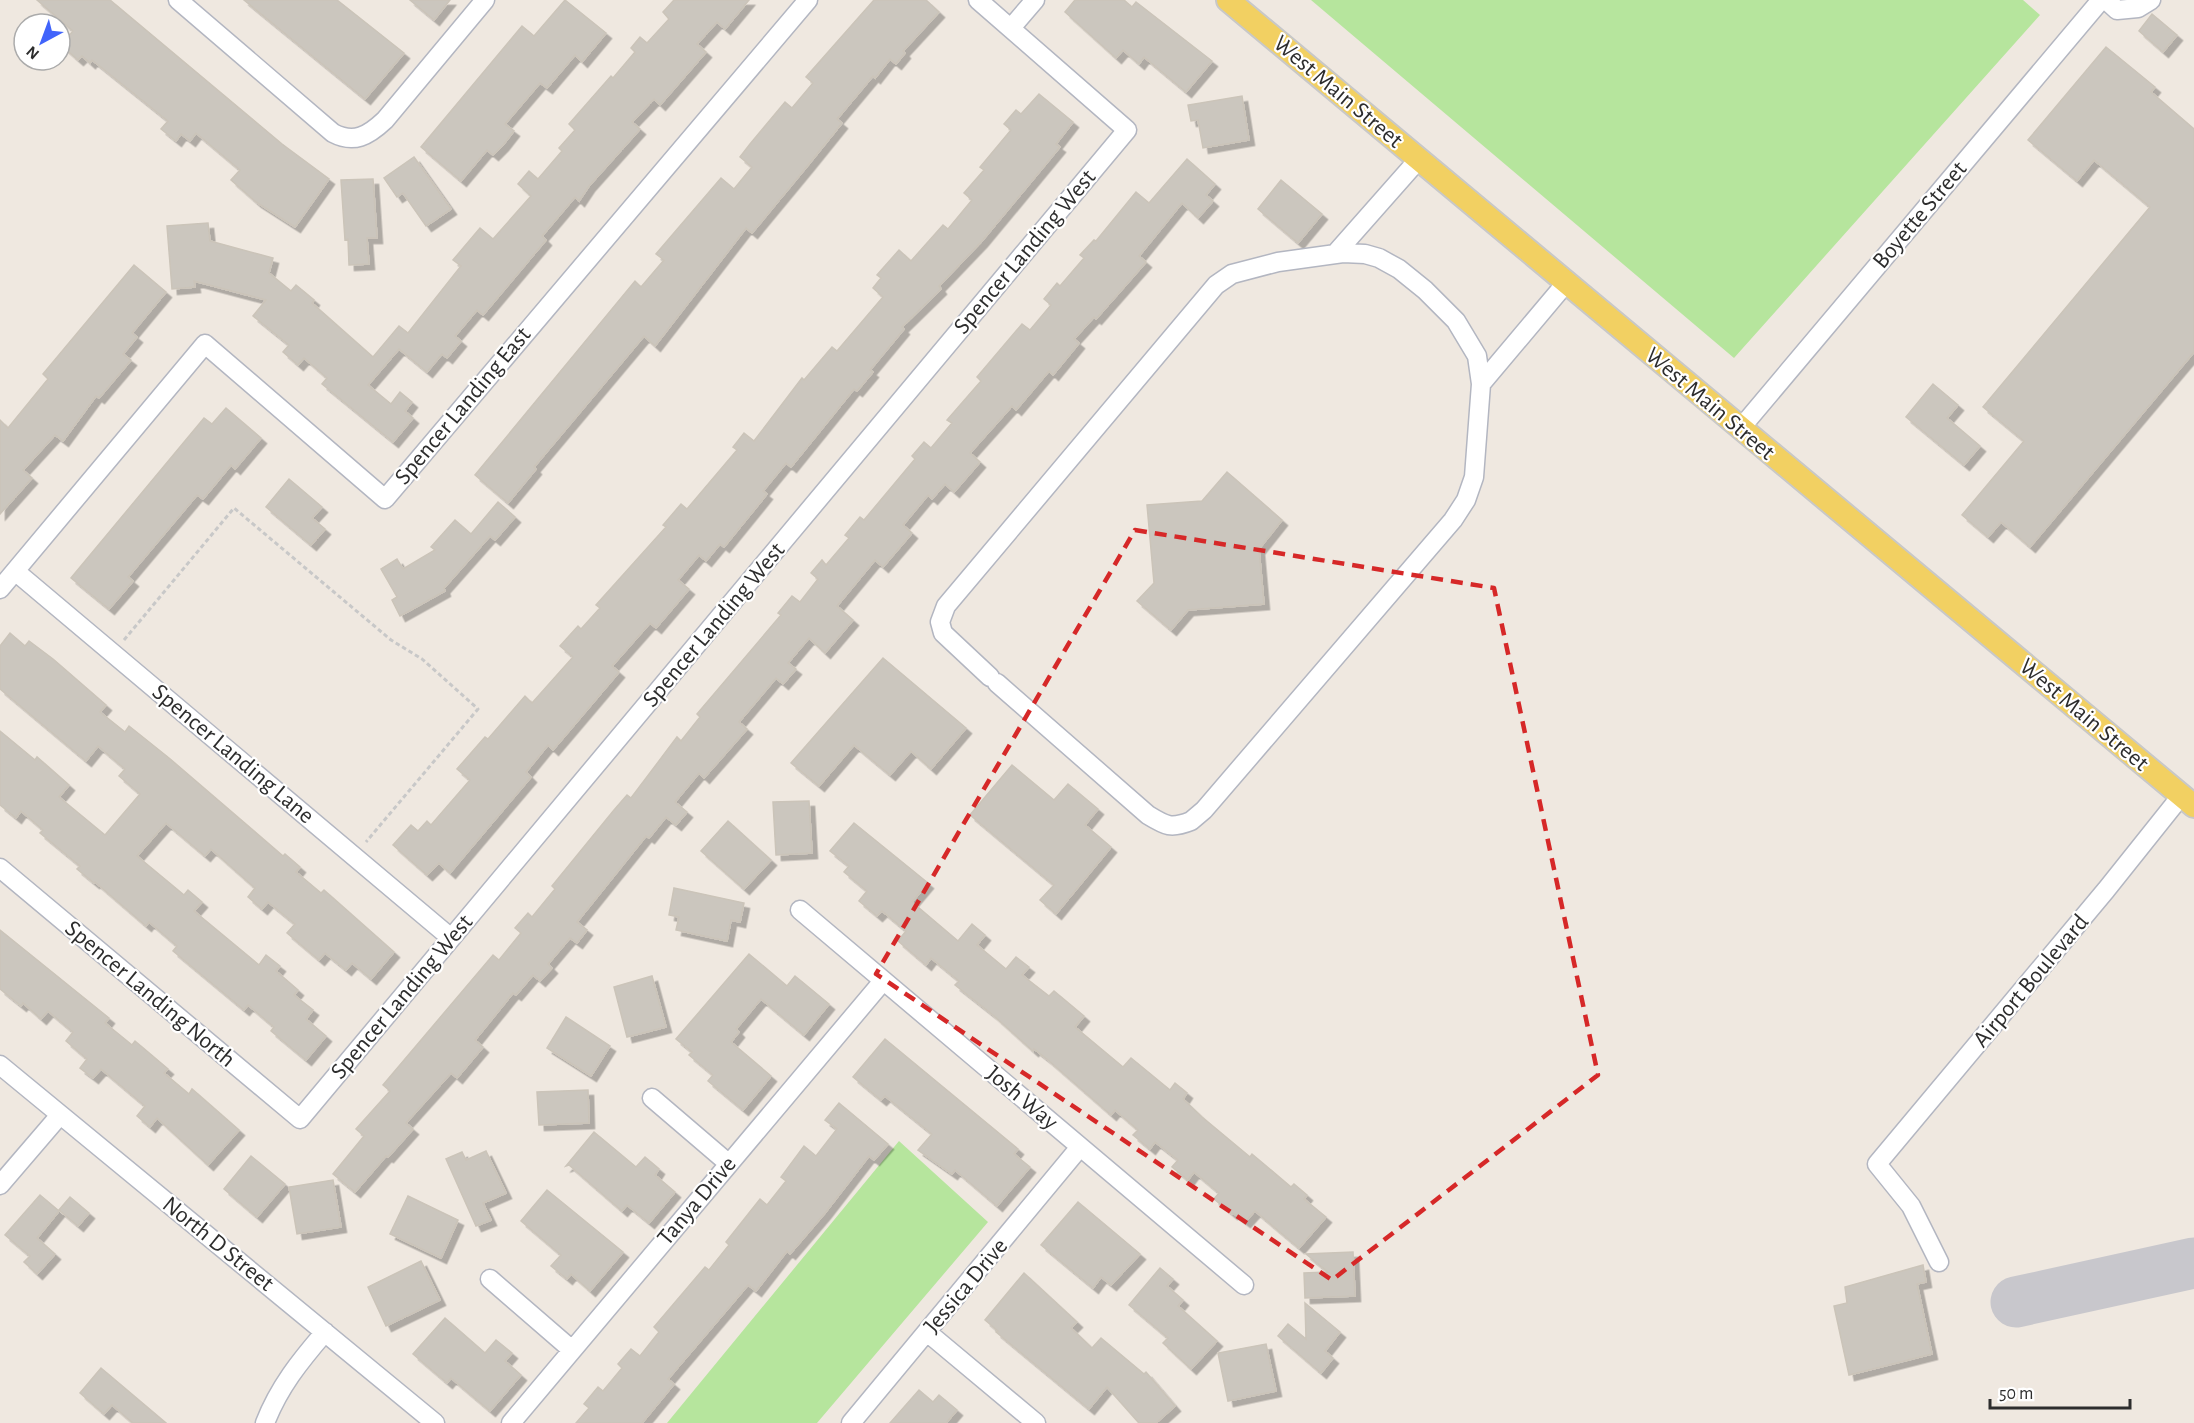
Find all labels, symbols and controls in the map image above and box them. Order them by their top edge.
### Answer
north arrow [12,12,72,72]
street label: West Main Street [1269,31,1407,153]
text: N [23,43,42,62]
street label: Boyette Street [1869,157,1972,273]
street label: Spencer Landing West [949,165,1101,339]
street label: Spencer Landing East [390,322,536,489]
street label: West Main Street [1641,343,1779,465]
street label: Spencer Landing West [638,538,790,712]
street label: West Main Street [2015,654,2153,776]
street label: Spencer Landing Lane [148,680,318,828]
street label: Spencer Landing West [326,910,478,1084]
street label: Airport Boulevard [1969,910,2093,1052]
street label: Spencer Landing North [60,916,240,1072]
street label: Josh Way [982,1061,1062,1135]
street label: Tanya Drive [653,1152,741,1250]
street label: North D Street [158,1192,278,1296]
street label: Jessica Drive [920,1234,1012,1338]
scale bar [1990,1372,2130,1410]
text: 50 m [1999,1385,2033,1403]

